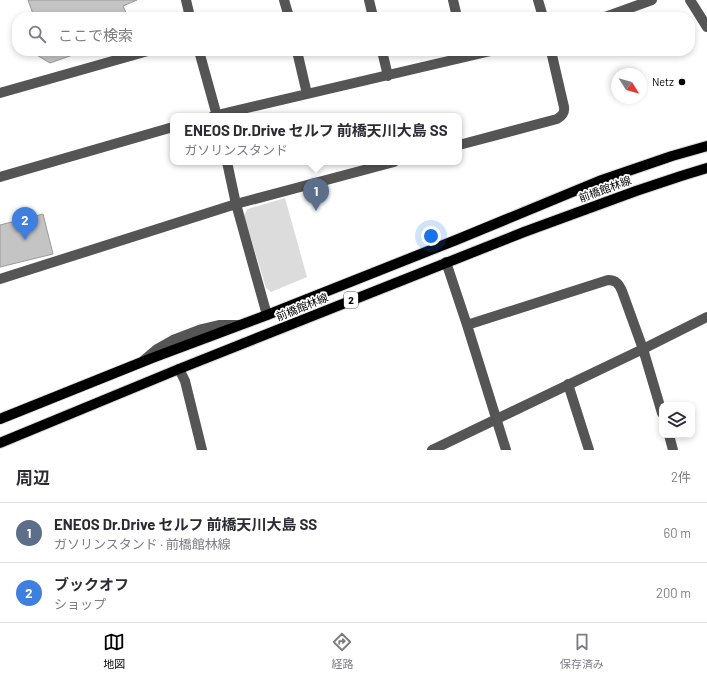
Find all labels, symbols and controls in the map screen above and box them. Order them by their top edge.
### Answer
search box [12,12,695,56]
icon: search [26,23,48,45]
text: ここで検索 [58,26,133,44]
north arrow [611,68,647,104]
place label: Netz [652,75,674,88]
marker: Netz [677,77,687,87]
popup [170,113,462,165]
text: ENEOS Dr.Drive セルフ 前橋天川大島 SS [184,121,448,139]
text: ガソリンスタンド [184,142,288,158]
street label: 前橋館林線 [577,173,633,204]
pin: 1 [303,178,329,211]
pin: 2 [12,207,38,240]
your location [421,226,441,246]
street label: 前橋館林線 [274,290,330,323]
road number: 2 [344,292,358,308]
map controls [659,402,695,438]
button: layers [659,402,695,438]
text: 周辺 [16,467,50,487]
text: 2件 [671,469,691,485]
text: ENEOS Dr.Drive セルフ 前橋天川大島 SS [54,515,317,533]
text: 1 [27,525,31,541]
text: 60 m [664,525,691,541]
text: ガソリンスタンド · 前橋館林線 [54,536,231,552]
text: ブックオフ [54,575,129,593]
text: 2 [25,585,33,601]
text: 200 m [656,585,691,601]
text: ショップ [54,596,106,612]
tab: 地図 [103,631,125,671]
tab: 経路 [331,631,353,671]
tab: 保存済み [560,631,604,671]

